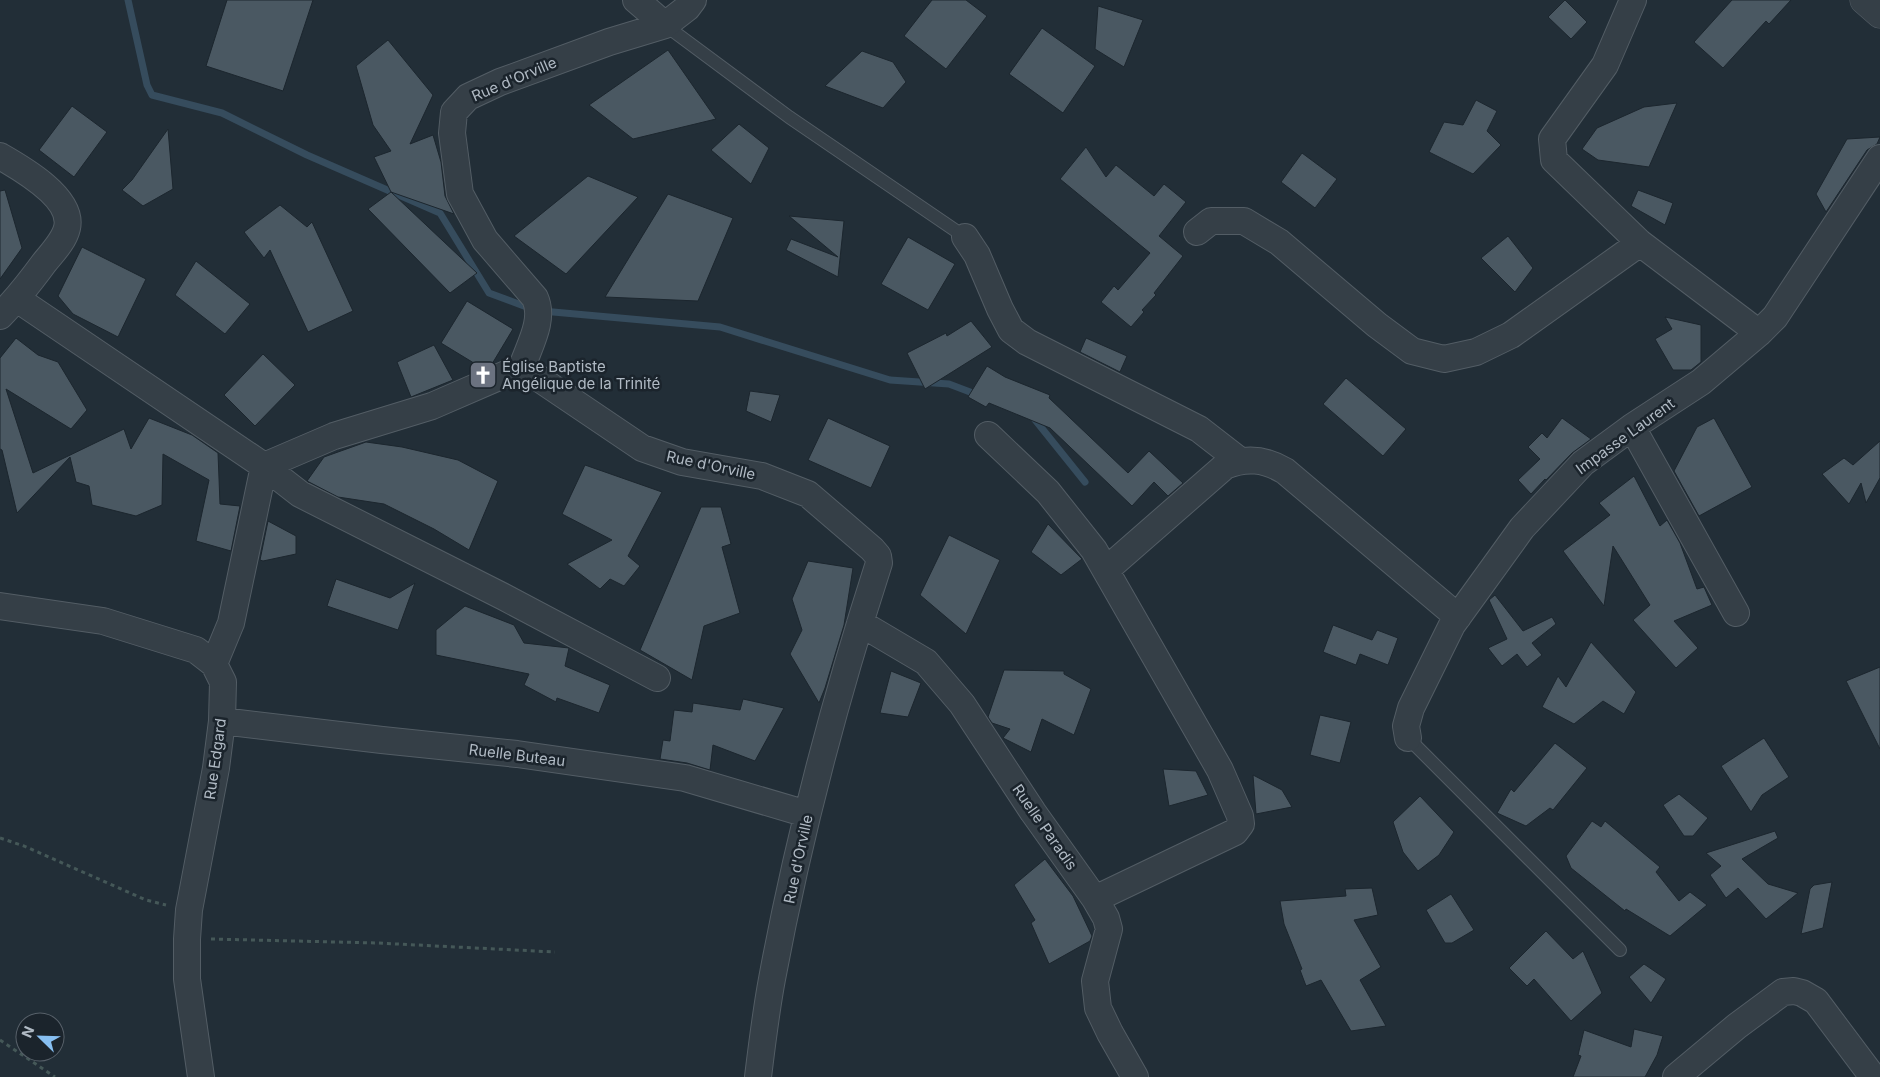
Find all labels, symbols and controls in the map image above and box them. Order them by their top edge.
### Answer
street label: Rue d'Orville [469,53,559,105]
place label: Église Baptiste Angélique de la Trinité [502,357,660,393]
church icon: Église Baptiste Angélique de la Trinité [468,360,498,390]
street label: Impasse Laurent [1572,394,1678,478]
street label: Rue d'Orville [665,446,757,484]
street label: Rue Edgard [200,717,230,801]
street label: Ruelle Buteau [468,740,566,770]
street label: Ruelle Paradis [1008,780,1082,874]
street label: Rue d'Orville [779,813,817,905]
north arrow [15,1012,65,1062]
text: N [18,1023,37,1040]

